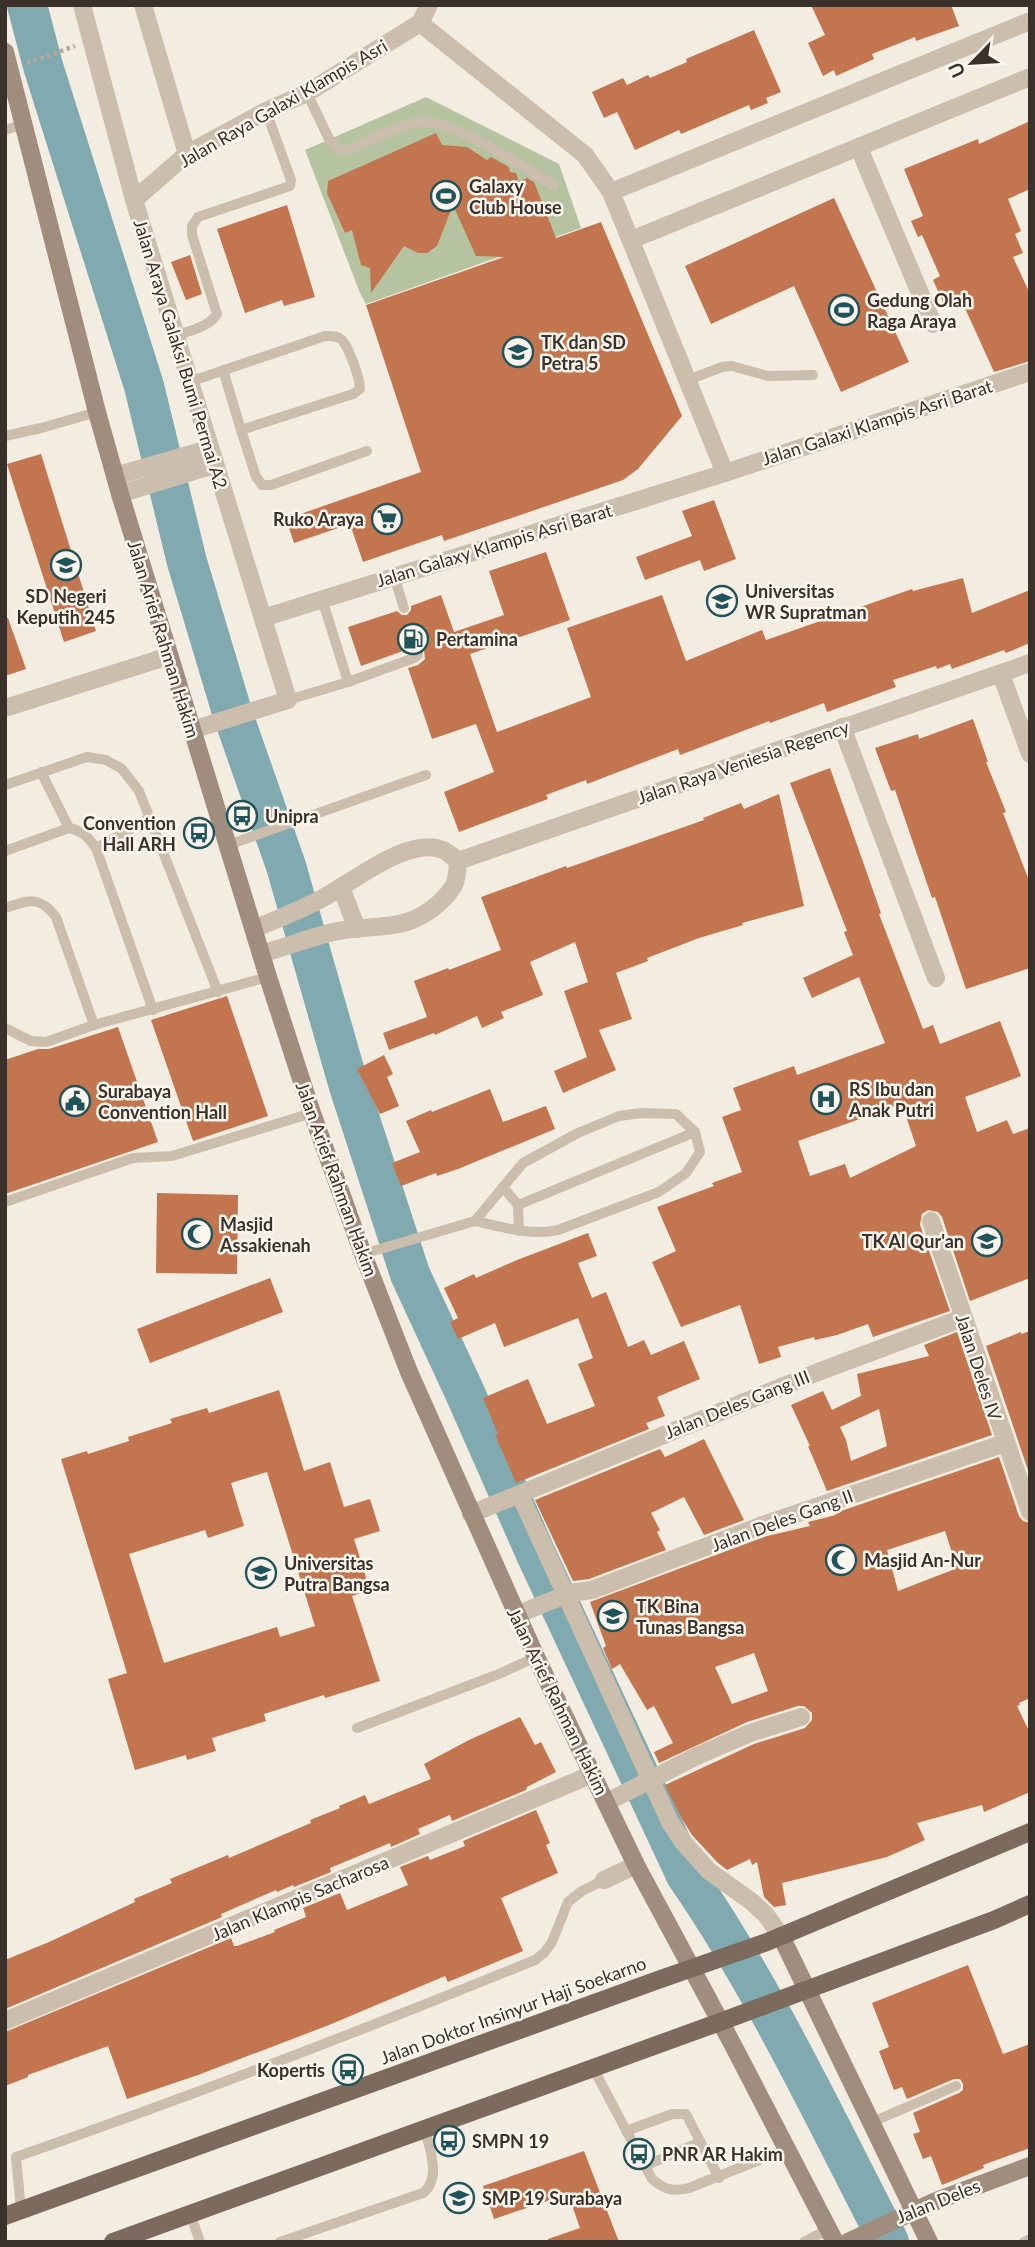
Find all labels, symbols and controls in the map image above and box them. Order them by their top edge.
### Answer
north arrow [937,28,1007,98]
street label: Jalan Raya Galaxi Klampis Asri [175,34,391,172]
text: U [943,59,970,82]
place label: Galaxy Club House [469,175,562,218]
sports icon: Galaxy Club House [429,179,463,213]
street label: Jalan Araya Galaksi Bumi Permai A2 [129,217,233,491]
place label: Gedung Olah Raga Araya [867,289,972,332]
sports icon: Gedung Olah Raga Araya [827,293,861,327]
place label: TK dan SD Petra 5 [541,331,626,374]
school or university icon: TK dan SD Petra 5 [501,335,535,369]
street label: Jalan Galaxi Klampis Asri Barat [759,374,995,470]
street label: Jalan Galaxy Klampis Asri Barat [373,498,615,591]
supermarket icon: Ruko Araya [370,502,404,536]
place label: Ruko Araya [273,508,364,530]
street label: Jalan Arief Rahman Hakim [123,537,205,741]
school or university icon: SD Negeri Keputih 245 [49,548,83,582]
place label: Universitas WR Supratman [745,580,867,623]
school or university icon: Universitas WR Supratman [705,584,739,618]
place label: SD Negeri Keputih 245 [16,585,116,628]
fuel station icon: Pertamina [396,622,430,656]
place label: Pertamina [436,628,518,650]
street label: Jalan Raya Veniesia Regency [634,715,853,809]
bus stop icon: Unipra [225,799,259,833]
place label: Unipra [265,805,319,827]
place label: Convention Hall ARH [83,812,176,855]
bus stop icon: Convention Hall ARH [182,816,216,850]
place label: RS Ibu dan Anak Putri [848,1078,934,1121]
street label: Jalan Arief Rahman Hakim [291,1079,383,1279]
place label: Surabaya Convention Hall [98,1080,227,1123]
hospital icon: RS Ibu dan Anak Putri [809,1082,843,1116]
public building icon: Surabaya Convention Hall [58,1084,92,1118]
place label: Masjid Assakienah [219,1213,311,1256]
mosque icon: Masjid Assakienah [180,1217,214,1251]
school or university icon: TK Al Qur'an [970,1224,1004,1258]
place label: TK Al Qur'an [862,1230,964,1252]
street label: Jalan Deles IV [951,1311,1007,1424]
street label: Jalan Deles Gang III [661,1365,813,1443]
street label: Jalan Deles Gang II [708,1484,856,1556]
mosque icon: Masjid An-Nur [824,1543,858,1577]
place label: Masjid An-Nur [864,1549,981,1571]
place label: Universitas Putra Bangsa [284,1552,390,1595]
school or university icon: Universitas Putra Bangsa [244,1556,278,1590]
place label: TK Bina Tunas Bangsa [636,1595,744,1638]
school or university icon: TK Bina Tunas Bangsa [596,1599,630,1633]
street label: Jalan Arief Rahman Hakim [503,1604,613,1798]
street label: Jalan Klampis Sacharosa [208,1851,392,1945]
street label: Jalan Doktor Insinyur Haji Soekarno [377,1952,649,2068]
bus stop icon: Kopertis [331,2053,365,2087]
place label: Kopertis [257,2059,325,2081]
bus stop icon: SMPN 19 [432,2124,466,2158]
place label: SMPN 19 [472,2130,549,2152]
bus stop icon: PNR AR Hakim [622,2137,656,2171]
place label: PNR AR Hakim [662,2143,783,2165]
street label: Jalan Deles [893,2174,983,2228]
school or university icon: SMP 19 Surabaya [442,2181,476,2215]
place label: SMP 19 Surabaya [482,2187,622,2209]

